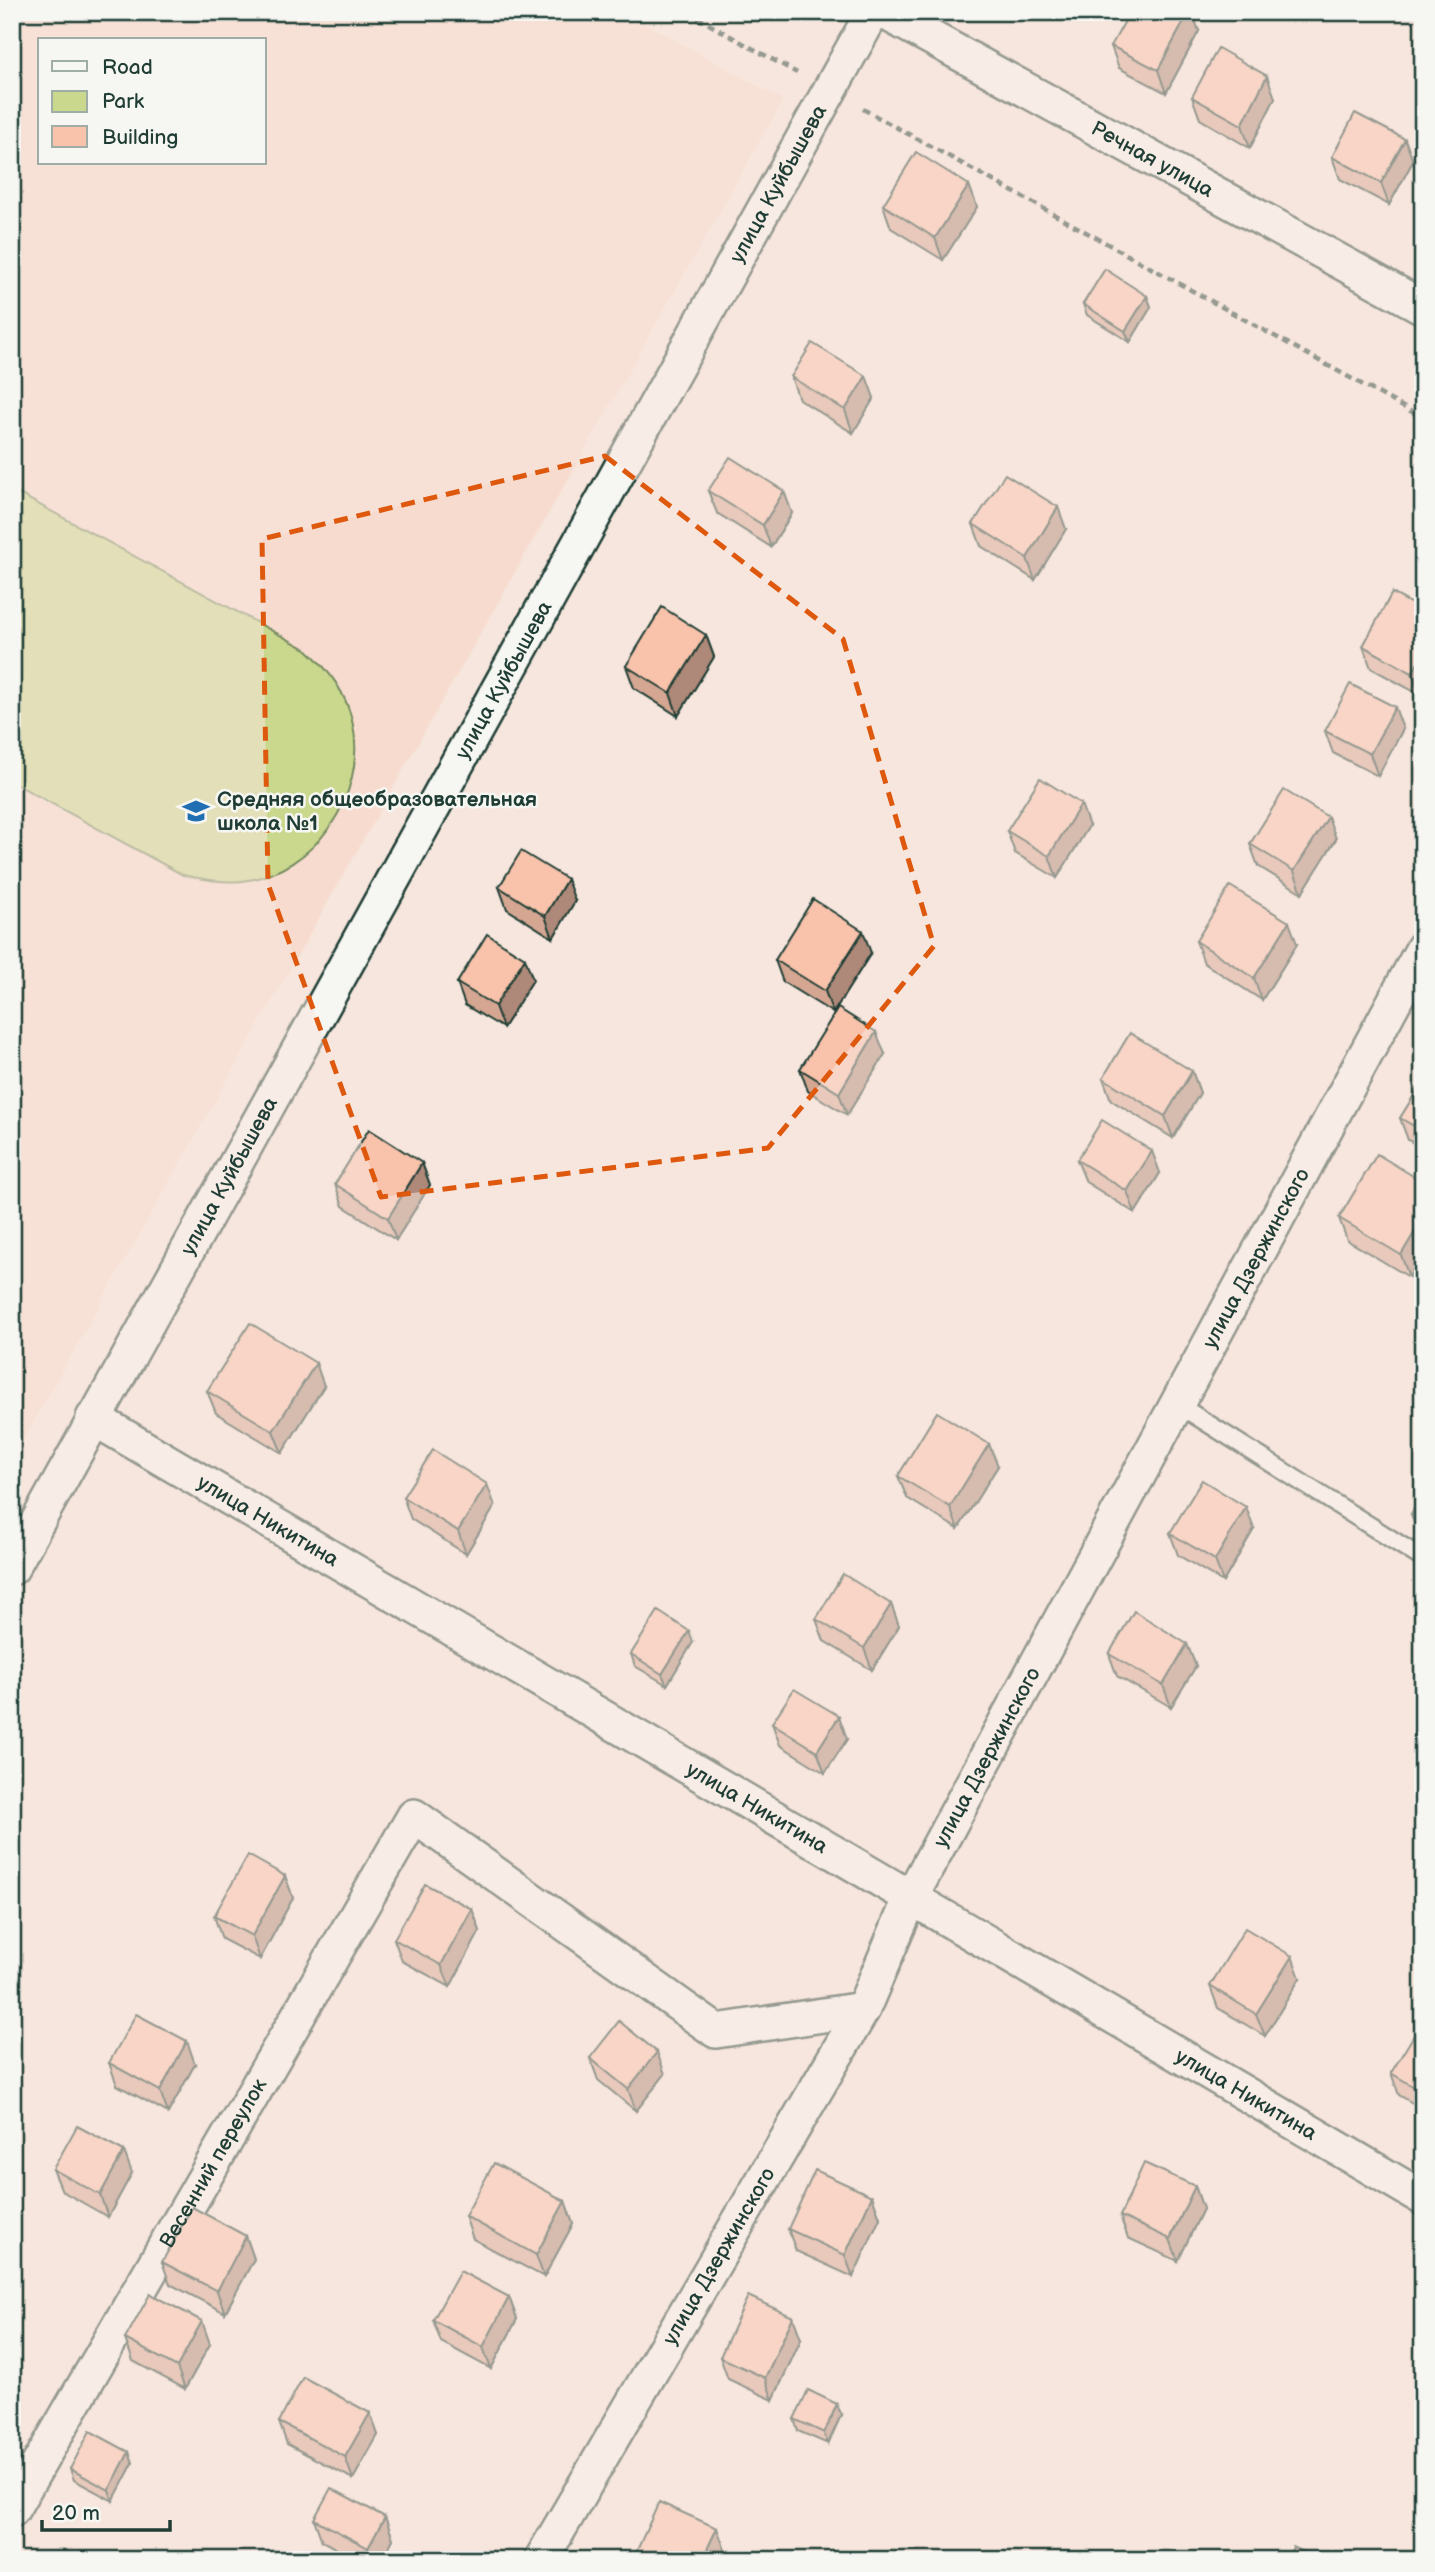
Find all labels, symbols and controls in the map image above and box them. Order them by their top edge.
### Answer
legend [38,38,266,164]
text: Road [102,55,153,80]
text: Park [102,89,145,114]
street label: улица Куйбышева [724,100,832,267]
street label: Речная улица [1087,115,1218,203]
text: Building [102,125,178,150]
street label: улица Куйбышева [450,596,557,763]
place label: Средняя общеобразовательная школа №1 [217,787,537,836]
school or university icon: Средняя общеобразовательная школа №1 [181,796,211,826]
street label: улица Куйбышева [175,1092,283,1259]
street label: улица Дзержинского [1197,1164,1314,1353]
street label: улица Никитина [193,1469,344,1572]
street label: улица Дзержинского [928,1663,1045,1852]
street label: улица Никитина [682,1756,833,1859]
street label: улица Никитина [1171,2043,1322,2146]
street label: Весенний переулок [154,2074,272,2252]
street label: улица Дзержинского [657,2163,780,2349]
scale bar [42,2488,170,2532]
text: 20 m [52,2501,100,2526]

